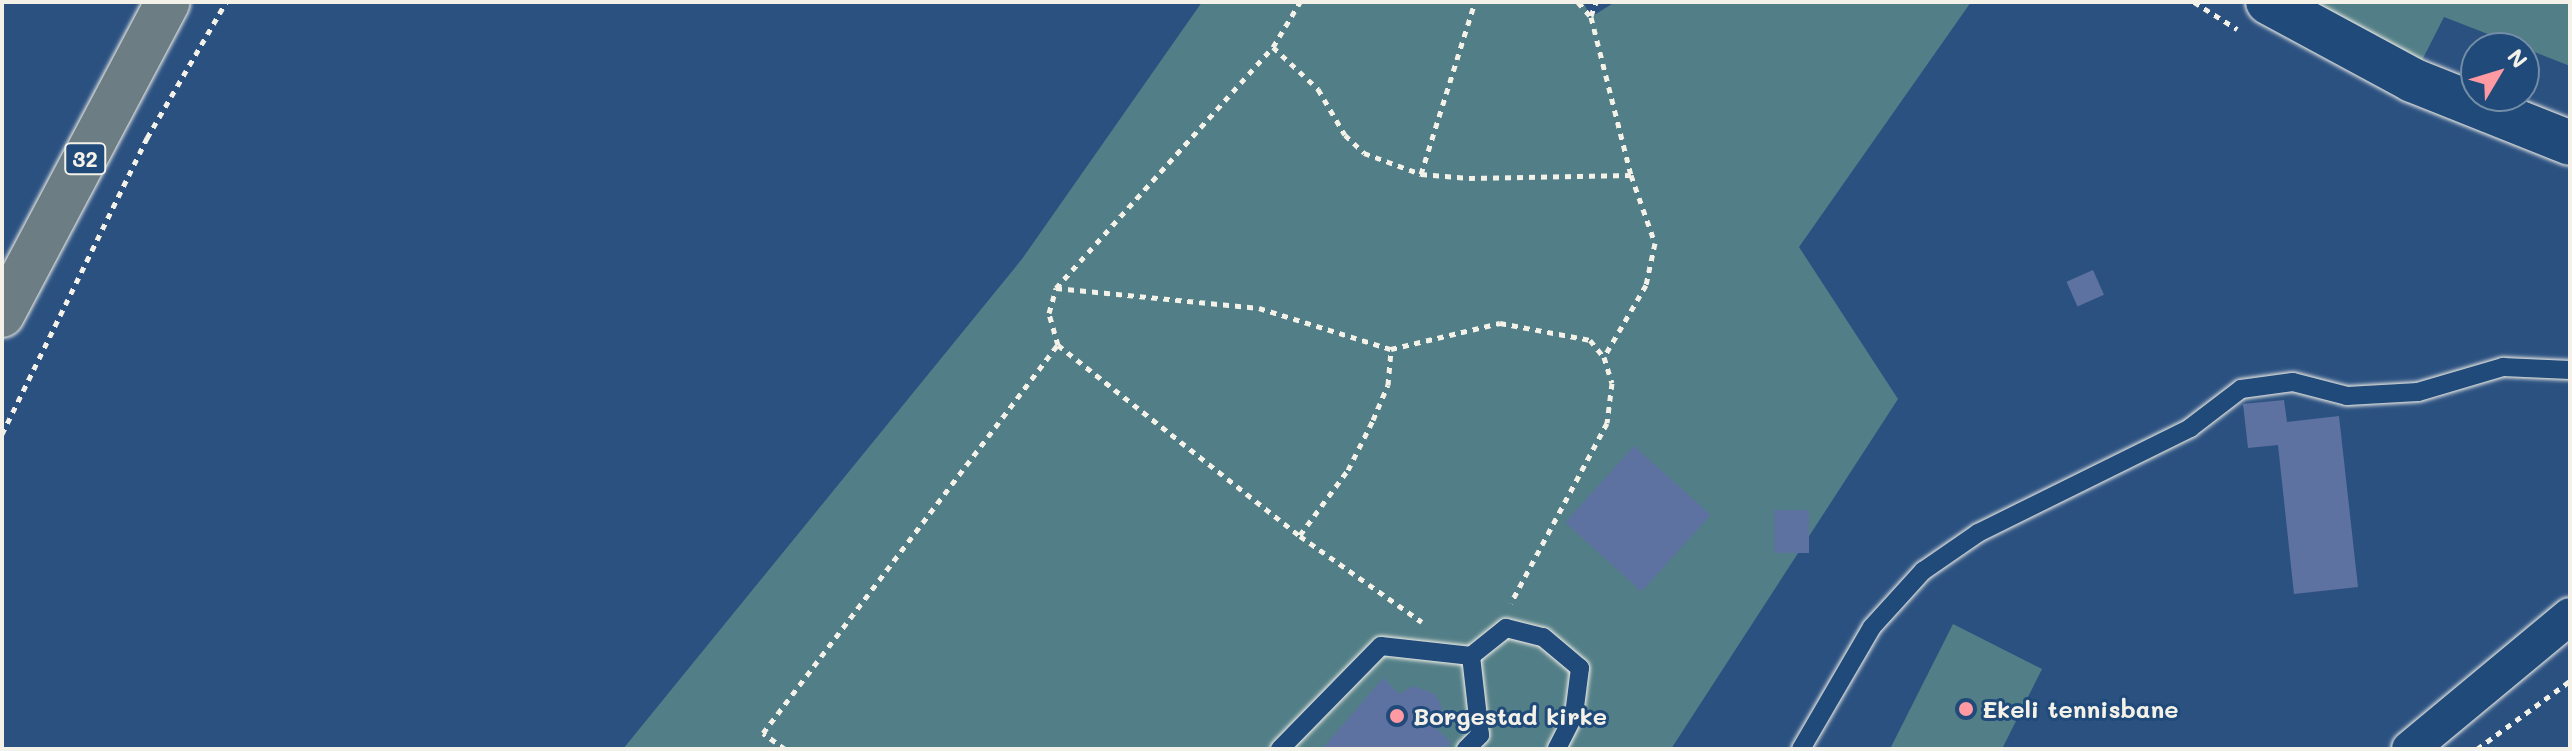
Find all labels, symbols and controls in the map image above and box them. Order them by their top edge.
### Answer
north arrow [2460,32,2540,112]
text: N [2501,43,2534,74]
road number: 32 [63,141,107,177]
place label: Ekeli tennisbane [1982,695,2179,723]
marker: Ekeli tennisbane [1957,700,1975,718]
place label: Borgestad kirke [1413,702,1607,730]
marker: Borgestad kirke [1388,707,1406,725]

